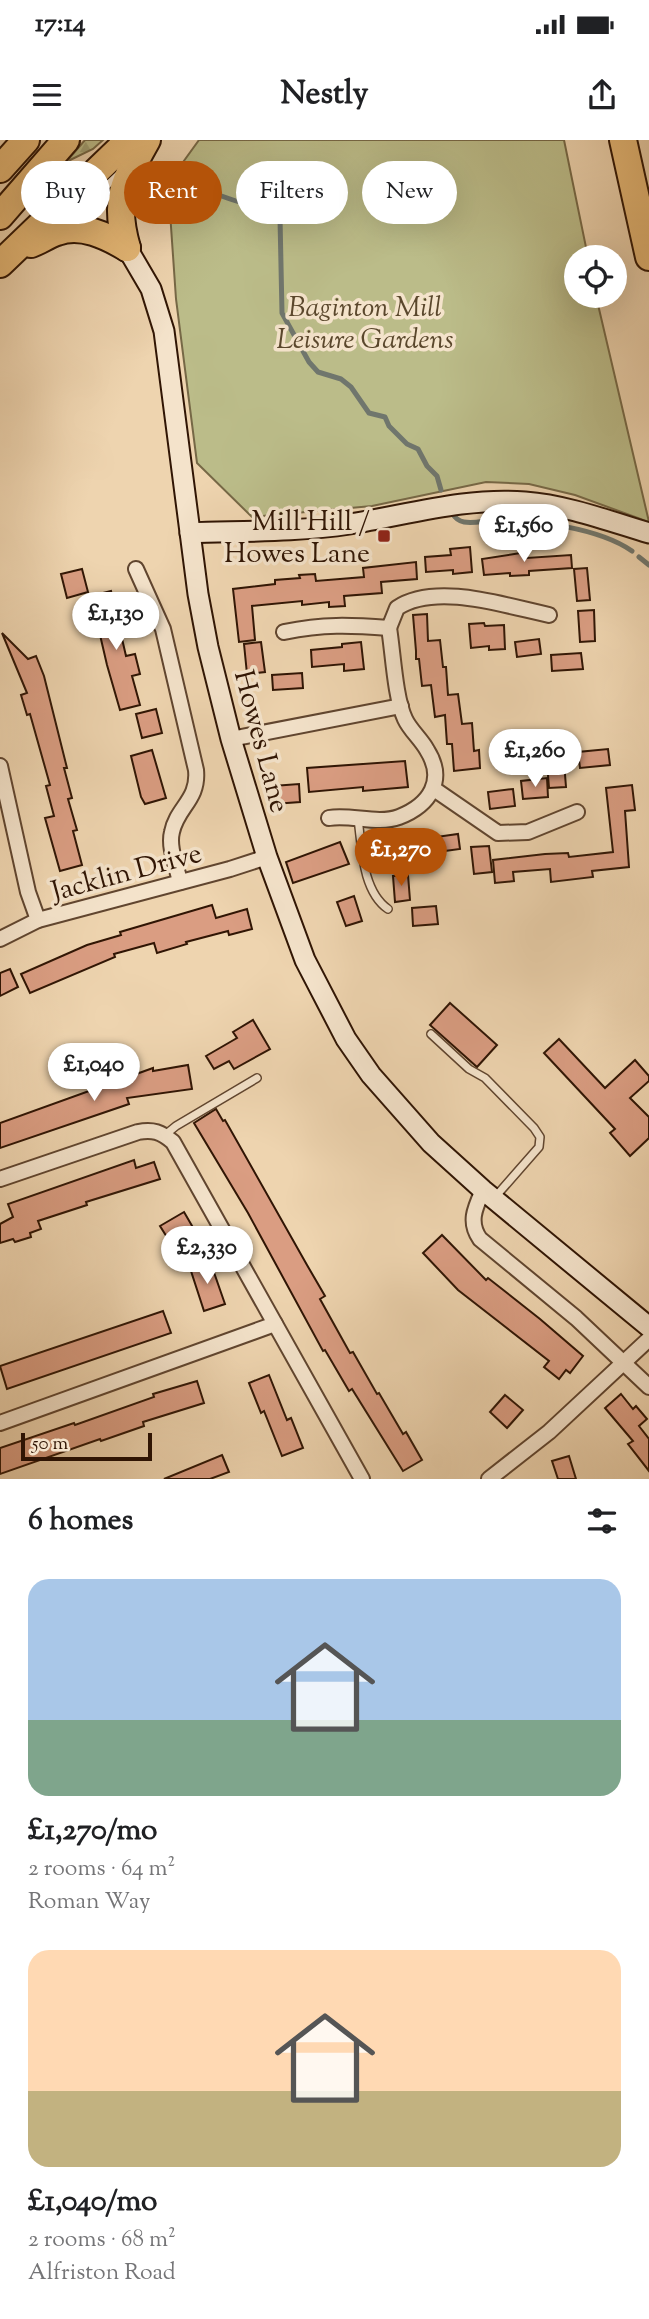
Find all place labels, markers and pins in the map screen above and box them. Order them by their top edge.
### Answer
place label: Mill Hill / Howes Lane [224,503,370,575]
pin: £1,560 [467,504,581,564]
marker: Mill Hill / Howes Lane [376,528,392,544]
pin: £1,130 [59,592,173,652]
pin: £1,260 [478,730,592,789]
pin: £1,270 [344,828,458,888]
pin: £1,040 [37,1044,151,1103]
pin: £2,330 [150,1226,264,1286]

